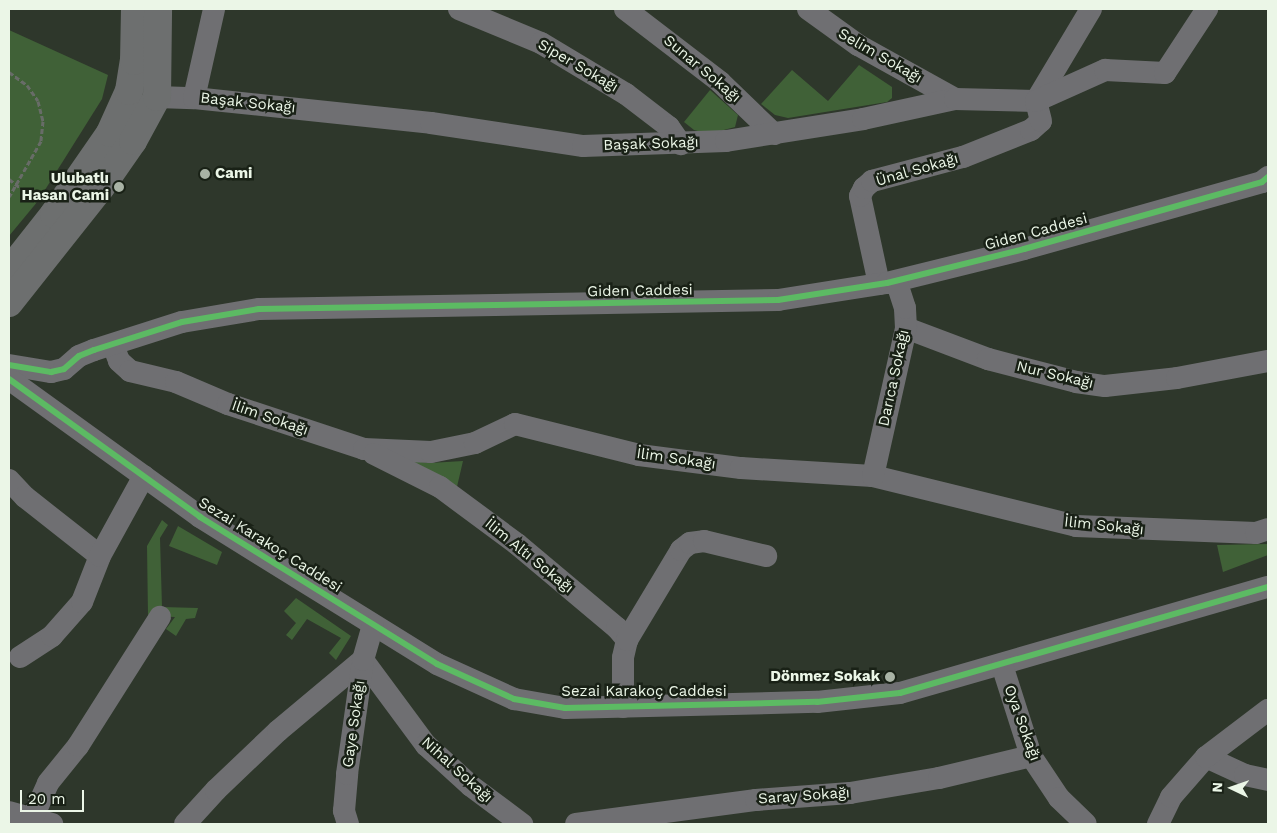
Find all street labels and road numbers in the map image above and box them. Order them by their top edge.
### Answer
street label: Selim Sokağı [835,25,925,87]
street label: Sunar Sokağı [660,31,744,107]
street label: Siper Sokağı [534,36,622,96]
street label: Başak Sokağı [199,89,297,117]
street label: Başak Sokağı [603,133,699,155]
street label: Ünal Sokağı [873,150,961,190]
street label: Giden Caddesi [983,210,1089,254]
street label: Giden Caddesi [587,281,693,301]
street label: Darıca Sokağı [875,328,913,428]
street label: Nur Sokağı [1015,357,1095,393]
street label: İlim Sokağı [229,397,311,439]
street label: İlim Sokağı [635,445,717,473]
street label: Sezai Karakoç Caddesi [195,494,345,596]
street label: İlim Sokağı [1063,513,1145,539]
street label: İlim Altı Sokağı [481,515,577,597]
street label: Gaye Sokağı [339,679,369,769]
street label: Oya Sokağı [1000,682,1044,764]
street label: Sezai Karakoç Caddesi [561,683,727,701]
street label: Nihal Sokağı [418,733,496,807]
street label: Saray Sokağı [757,784,851,808]

